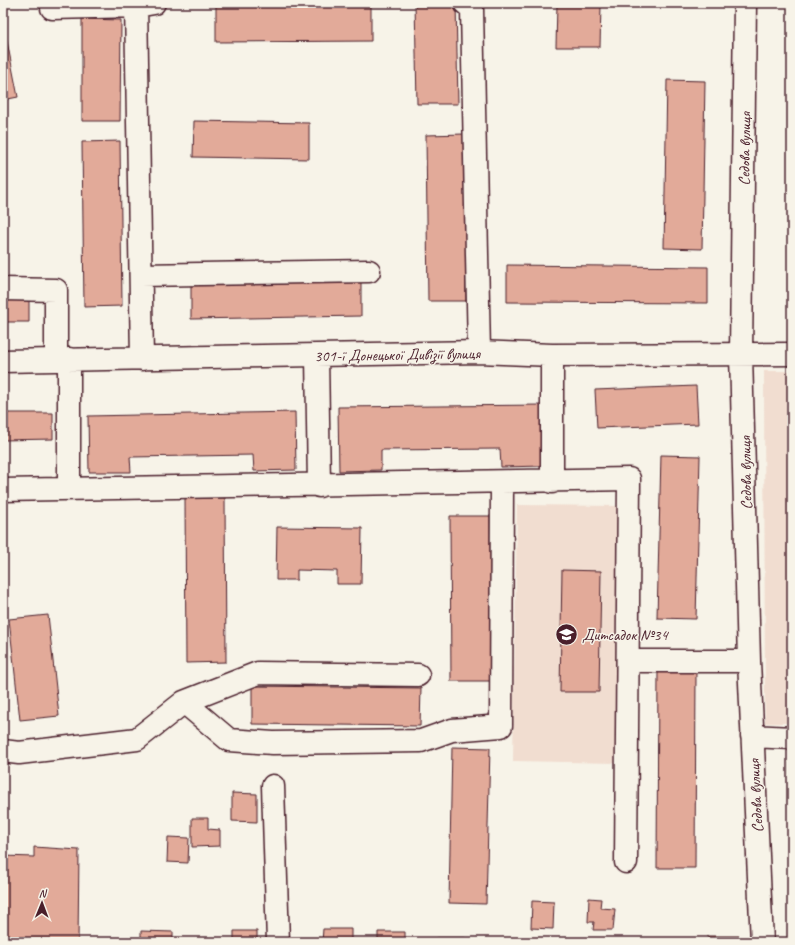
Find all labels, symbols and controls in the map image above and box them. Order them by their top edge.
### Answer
street label: Седова вулиця [734,111,756,186]
street label: 301-ї Донецької Дивізії вулиця [314,344,481,366]
street label: Седова вулиця [735,435,757,510]
school or university icon: Дитсадок №34 [554,621,580,647]
place label: Дитсадок №34 [582,625,669,645]
street label: Седова вулиця [744,757,768,833]
north arrow [22,883,62,923]
text: N [39,886,48,900]

